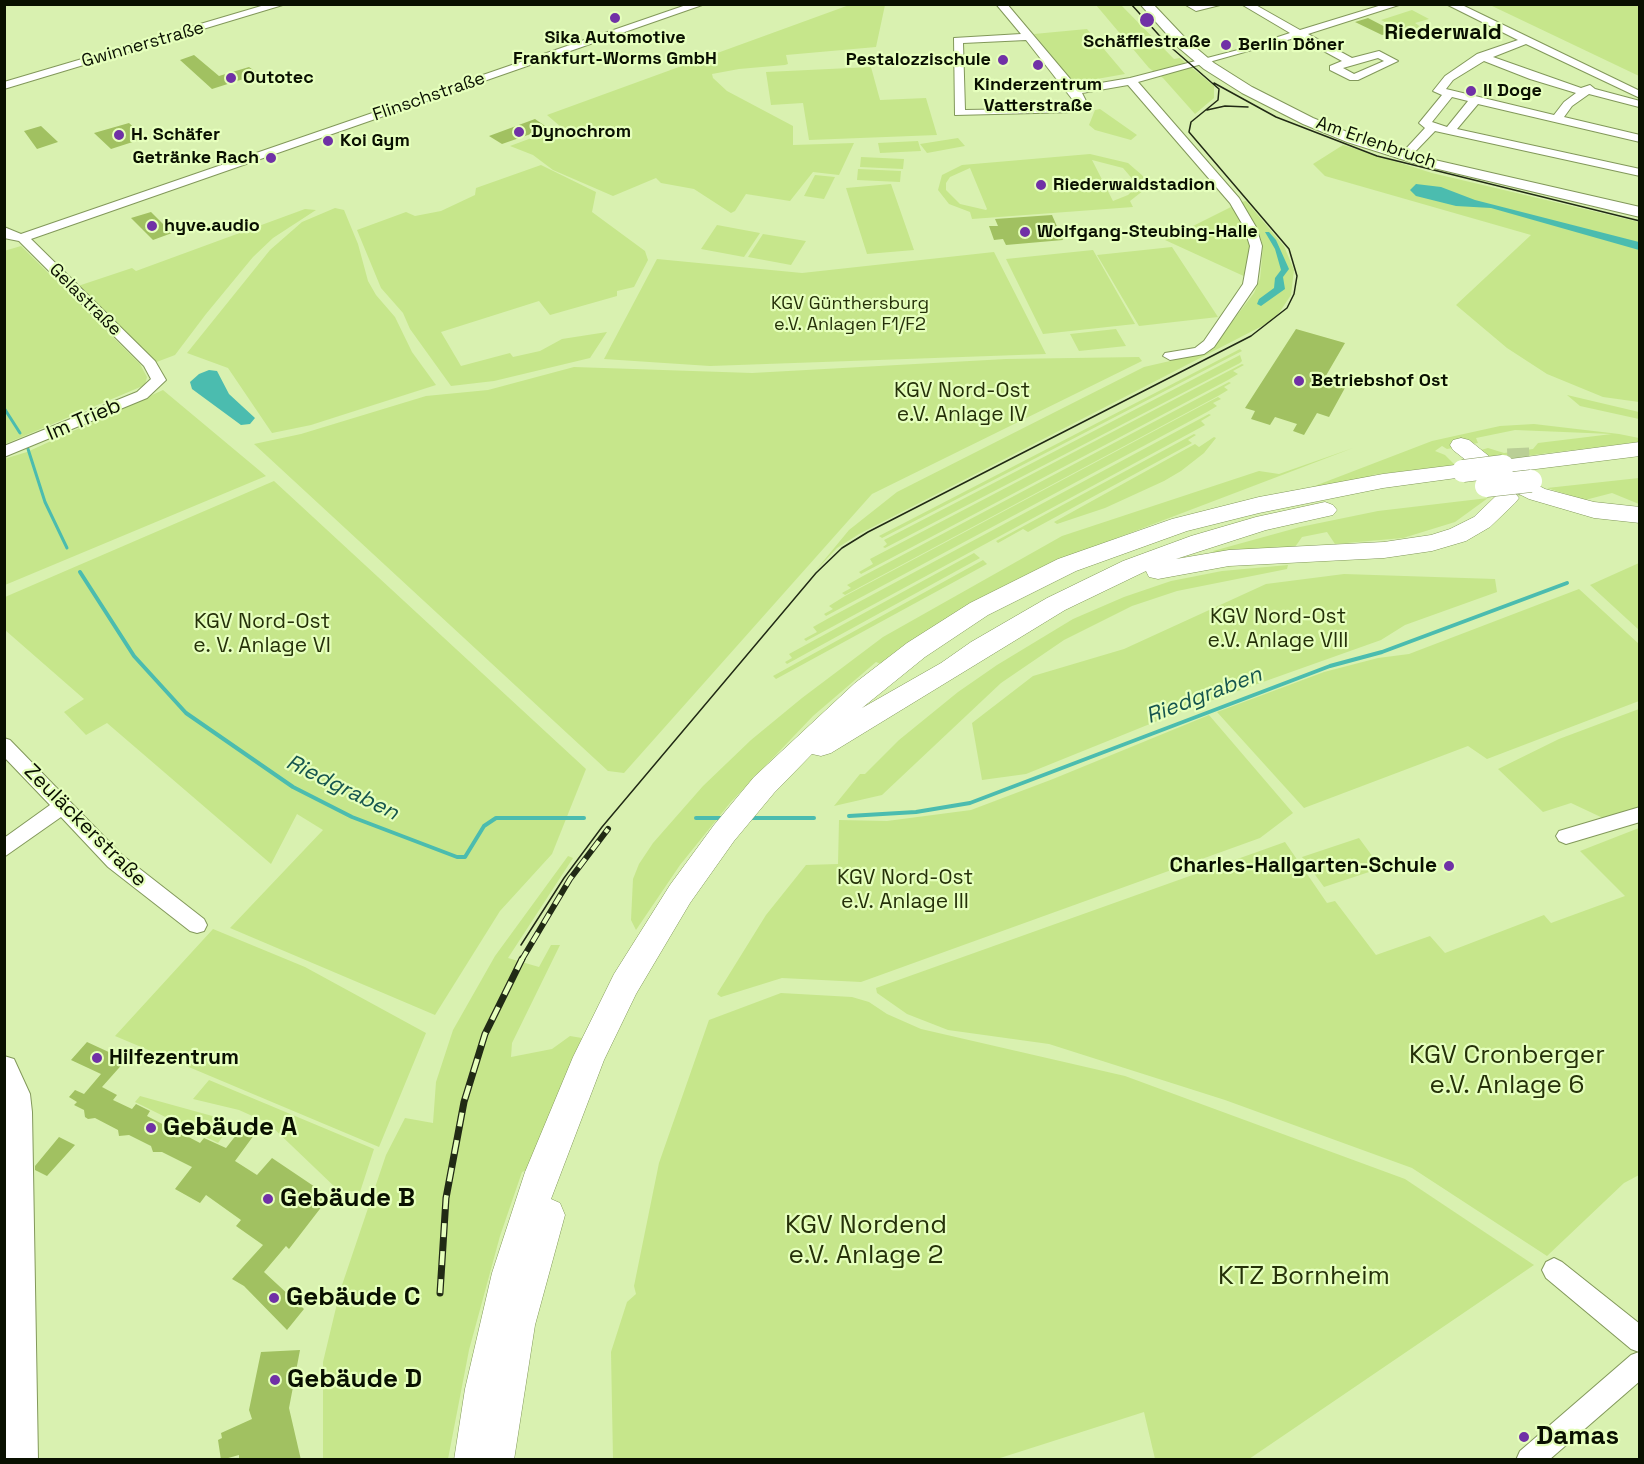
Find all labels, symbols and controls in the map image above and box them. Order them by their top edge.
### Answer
marker: Sika Automotive Frankfurt-Worms GmbH [608,11,622,25]
marker: Schäfflestraße [1138,11,1156,29]
street label: Gwinnerstraße [79,17,207,73]
district label: Riederwald [1384,20,1502,46]
place label: Sika Automotive Frankfurt-Worms GmbH [513,27,717,70]
place label: Schäfflestraße [1083,31,1211,53]
place label: Berlin Döner [1238,34,1344,56]
marker: Berlin Döner [1219,38,1233,52]
place label: Pestalozzischule [846,49,991,71]
marker: Pestalozzischule [996,53,1010,67]
marker: Kinderzentrum Vatterstraße [1031,58,1045,72]
place label: Outotec [243,67,314,89]
street label: Flinschstraße [370,68,488,126]
marker: Outotec [224,71,238,85]
place label: Kinderzentrum Vatterstraße [974,74,1102,116]
place label: Il Doge [1483,80,1542,102]
marker: Il Doge [1464,84,1478,98]
street label: Am Erlenbruch [1313,112,1439,174]
place label: Dynochrom [531,121,631,143]
place label: H. Schäfer [131,124,220,146]
marker: Dynochrom [512,125,526,139]
marker: H. Schäfer [112,128,126,142]
place label: Koi Gym [340,130,410,152]
marker: Koi Gym [321,134,335,148]
place label: Getränke Rach [133,147,259,169]
marker: Getränke Rach [264,151,278,165]
place label: Riederwaldstadion [1053,174,1215,196]
marker: Riederwaldstadion [1034,178,1048,192]
place label: hyve.audio [164,215,260,237]
marker: hyve.audio [145,219,159,233]
place label: Wolfgang-Steubing-Halle [1037,221,1258,243]
marker: Wolfgang-Steubing-Halle [1018,225,1032,239]
street label: Gelastraße [44,259,126,341]
park label: KGV Günthersburg e.V. Anlagen F1/F2 [771,293,929,336]
place label: Betriebshof Ost [1311,370,1448,392]
marker: Betriebshof Ost [1292,374,1306,388]
park label: KGV Nord-Ost e.V. Anlage IV [894,378,1030,428]
street label: Im Trieb [43,393,125,447]
park label: KGV Nord-Ost e.V. Anlage VIII [1208,604,1348,654]
park label: KGV Nord-Ost e. V. Anlage VI [193,609,331,659]
water label: Riedgraben [1142,662,1266,730]
water label: Riedgraben [281,749,403,827]
street label: Zeuläckerstraße [18,759,152,893]
place label: Charles-Hallgarten-Schule [1170,853,1437,879]
marker: Charles-Hallgarten-Schule [1442,859,1456,873]
park label: KGV Nord-Ost e.V. Anlage III [837,865,973,915]
park label: KGV Cronberger e.V. Anlage 6 [1409,1040,1605,1102]
place label: Hilfezentrum [109,1045,239,1071]
marker: Hilfezentrum [90,1051,104,1065]
place label: Gebäude A [163,1112,297,1144]
marker: Gebäude A [144,1121,158,1135]
place label: Gebäude B [280,1183,415,1215]
marker: Gebäude B [261,1192,275,1206]
park label: KGV Nordend e.V. Anlage 2 [785,1210,947,1272]
park label: KTZ Bornheim [1218,1261,1390,1293]
place label: Gebäude C [286,1282,420,1314]
marker: Gebäude C [267,1291,281,1305]
place label: Gebäude D [287,1364,422,1396]
marker: Gebäude D [268,1373,282,1387]
place label: Damas [1536,1421,1619,1453]
marker: Damas [1517,1430,1531,1444]

